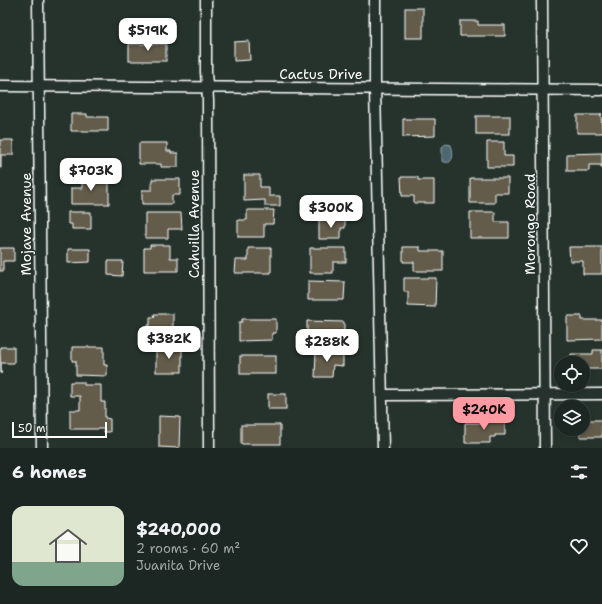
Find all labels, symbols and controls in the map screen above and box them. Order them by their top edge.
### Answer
pin: $519K [120,18,176,52]
text: $519K [128,22,168,39]
street label: Cactus Drive [279,65,363,83]
pin: $703K [63,158,119,192]
text: $703K [69,162,113,179]
street label: Cahuilla Avenue [185,170,203,278]
street label: Mojave Avenue [17,172,35,275]
street label: Morongo Road [521,173,539,275]
pin: $300K [303,195,359,229]
text: $300K [309,199,353,216]
pin: $382K [141,326,197,360]
pin: $288K [299,329,355,363]
text: $382K [147,330,191,347]
text: $288K [305,333,349,350]
map controls [554,356,590,436]
button: locate [554,356,590,392]
pin: $240K [456,397,512,431]
button: layers [554,400,590,436]
text: $240K [462,401,506,418]
scale bar [12,420,107,439]
text: 50 m [18,421,46,436]
text: 6 homes [12,461,87,483]
icon: filters [568,461,590,483]
text: $240,000 [136,518,221,540]
icon: home [44,522,92,570]
icon: heart [568,535,590,557]
text: 2 rooms · 60 m² [136,540,240,557]
text: Juanita Drive [136,557,220,574]

